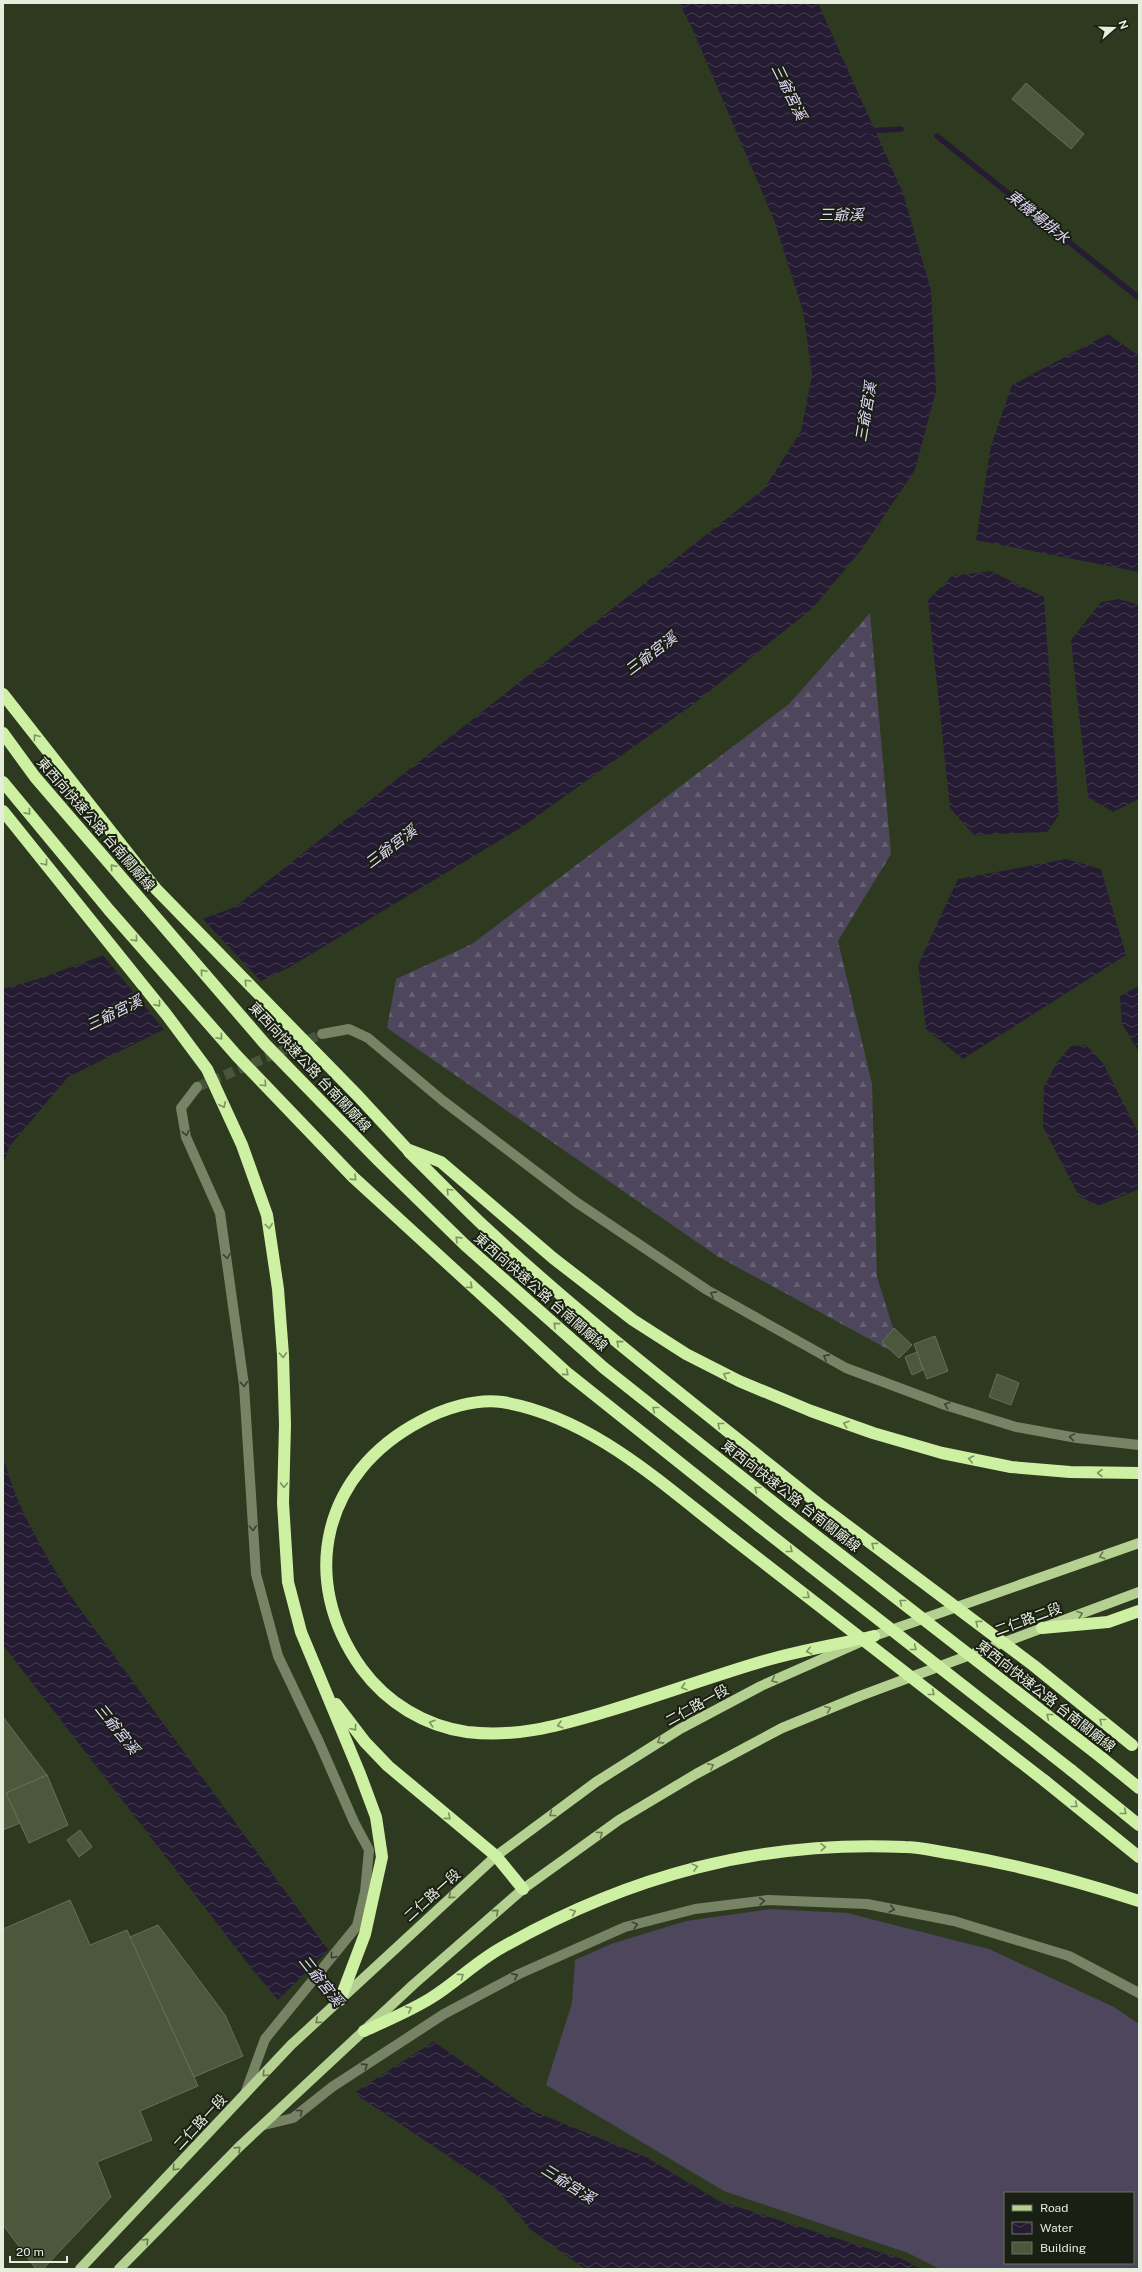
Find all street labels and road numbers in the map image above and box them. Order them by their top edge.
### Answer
street label: 東西向快速公路 台南關廟線 [34,754,158,894]
street label: 東西向快速公路 台南關廟線 [246,999,374,1135]
street label: 東西向快速公路 台南關廟線 [471,1230,611,1354]
street label: 東西向快速公路 台南關廟線 [719,1437,863,1555]
street label: 二仁路二段 [992,1600,1064,1638]
street label: 東西向快速公路 台南關廟線 [974,1637,1118,1755]
street label: 二仁路一段 [663,1681,731,1729]
street label: 二仁路一段 [401,1866,463,1924]
street label: 二仁路一段 [170,2091,230,2153]

